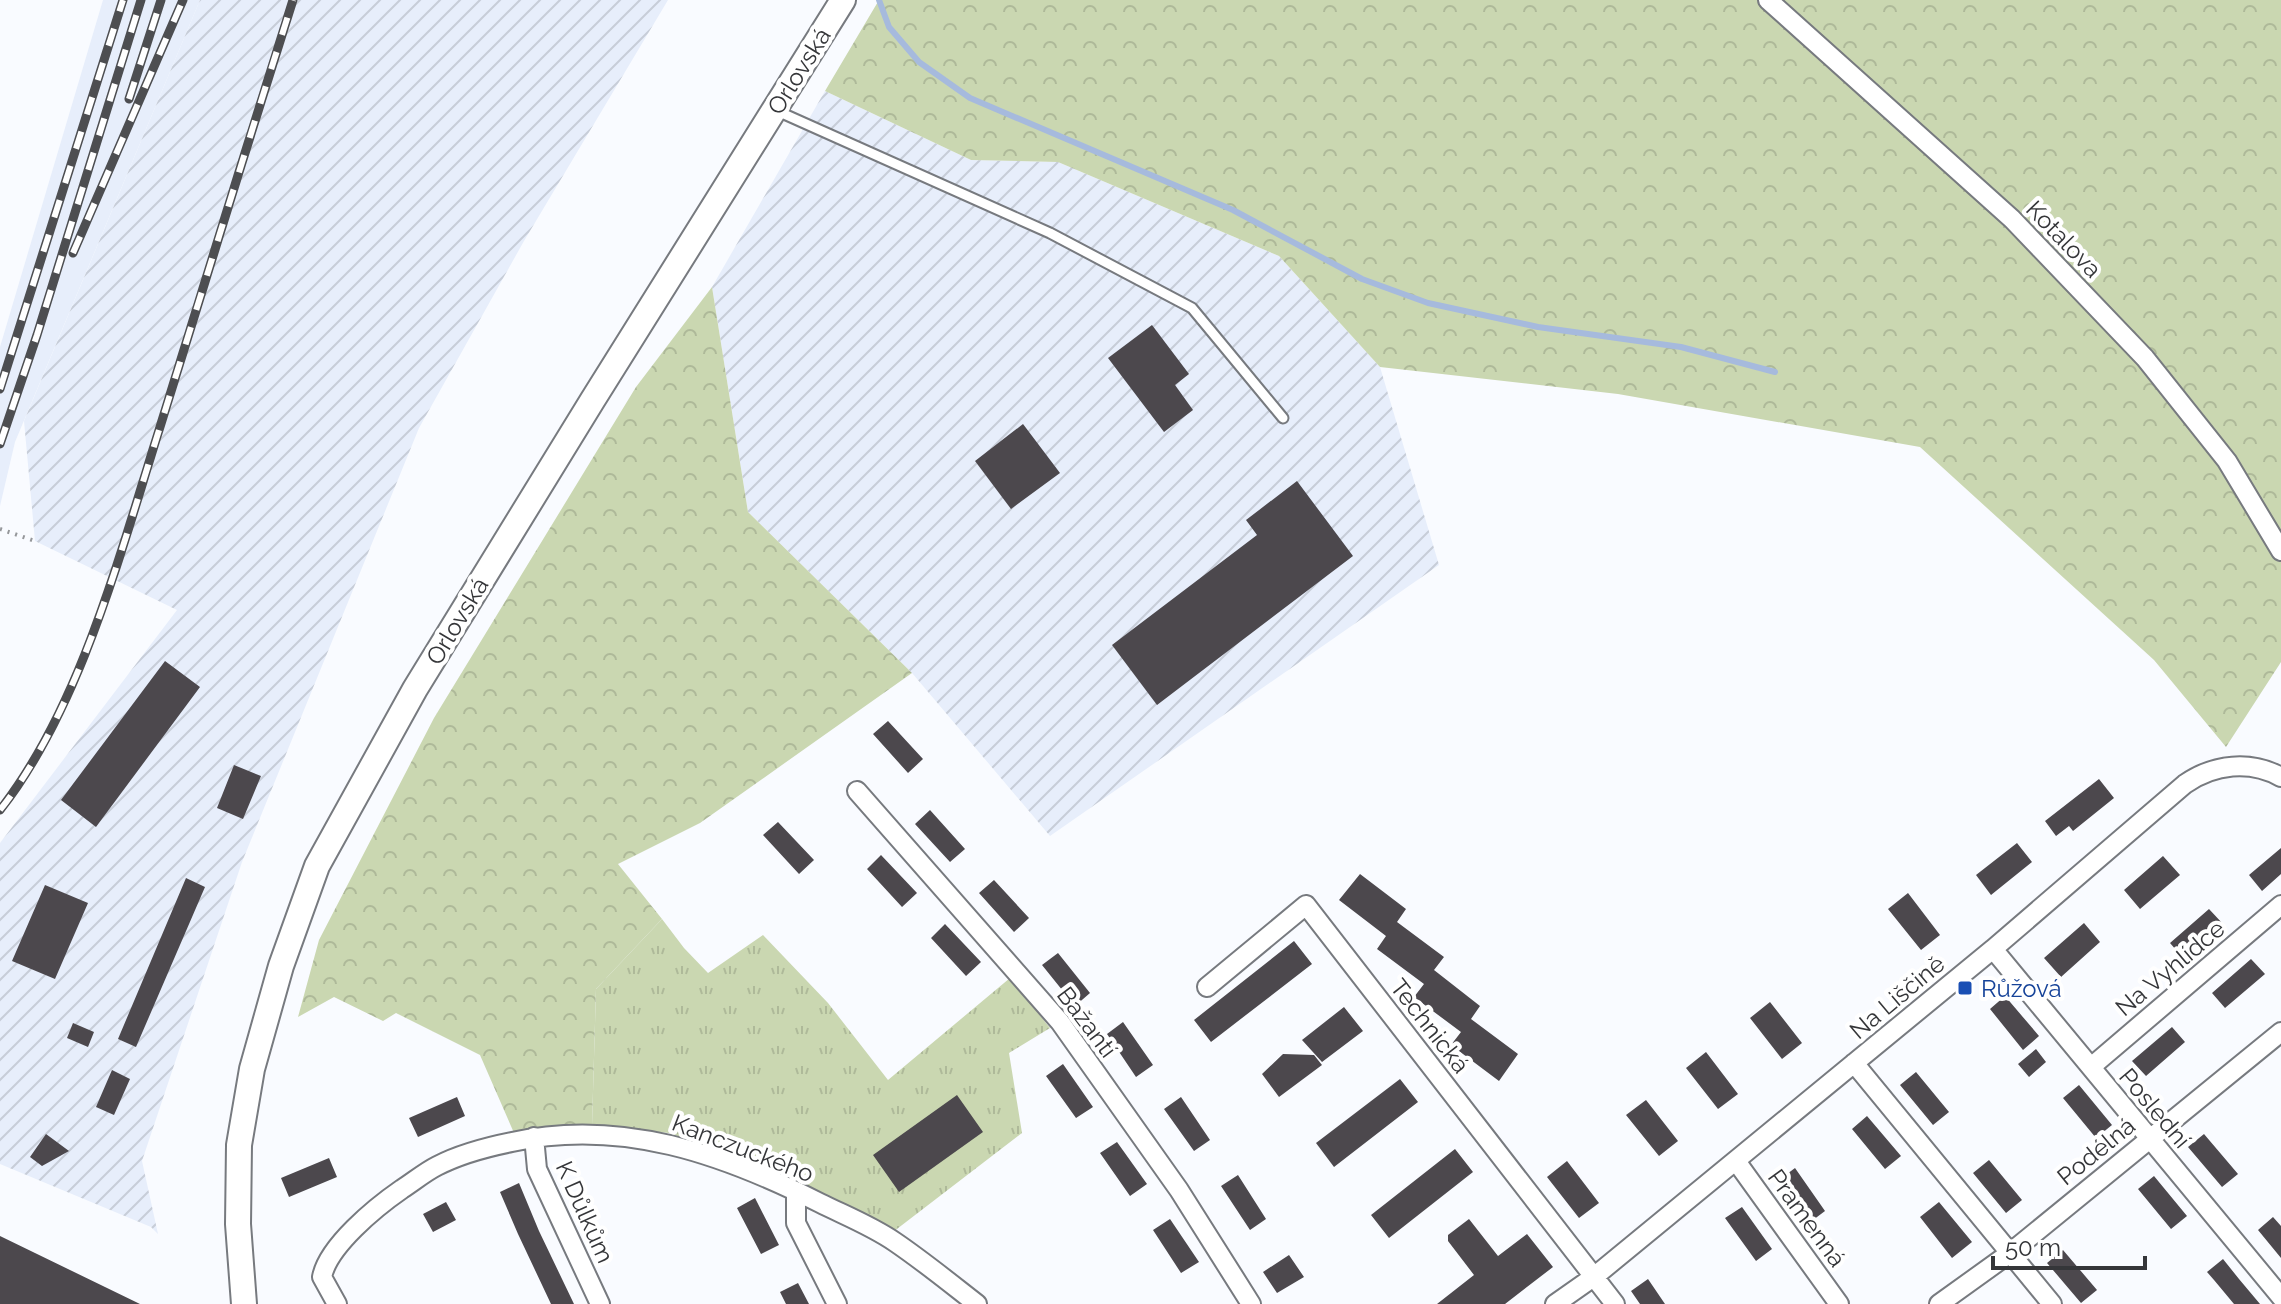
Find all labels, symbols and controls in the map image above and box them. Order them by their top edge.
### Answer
street label: Orlovská [761,22,837,120]
street label: Kotalova [2020,194,2108,284]
street label: Orlovská [420,572,494,670]
street label: Na Vyhlídce [2109,914,2231,1022]
street label: Na Liščině [1844,949,1950,1045]
street label: Technická [1384,973,1476,1079]
place label: Růžová [1981,974,2062,1003]
marker: Růžová [1956,979,1974,997]
street label: Bažantí [1051,981,1123,1064]
street label: Poslední [2113,1062,2197,1154]
street label: Kanczuckého [668,1108,818,1188]
street label: Podélná [2051,1111,2141,1191]
street label: K Důlkům [550,1157,620,1267]
street label: Pramenná [1762,1164,1852,1272]
scale bar [1993,1220,2145,1270]
text: 50 m [2005,1233,2061,1262]

